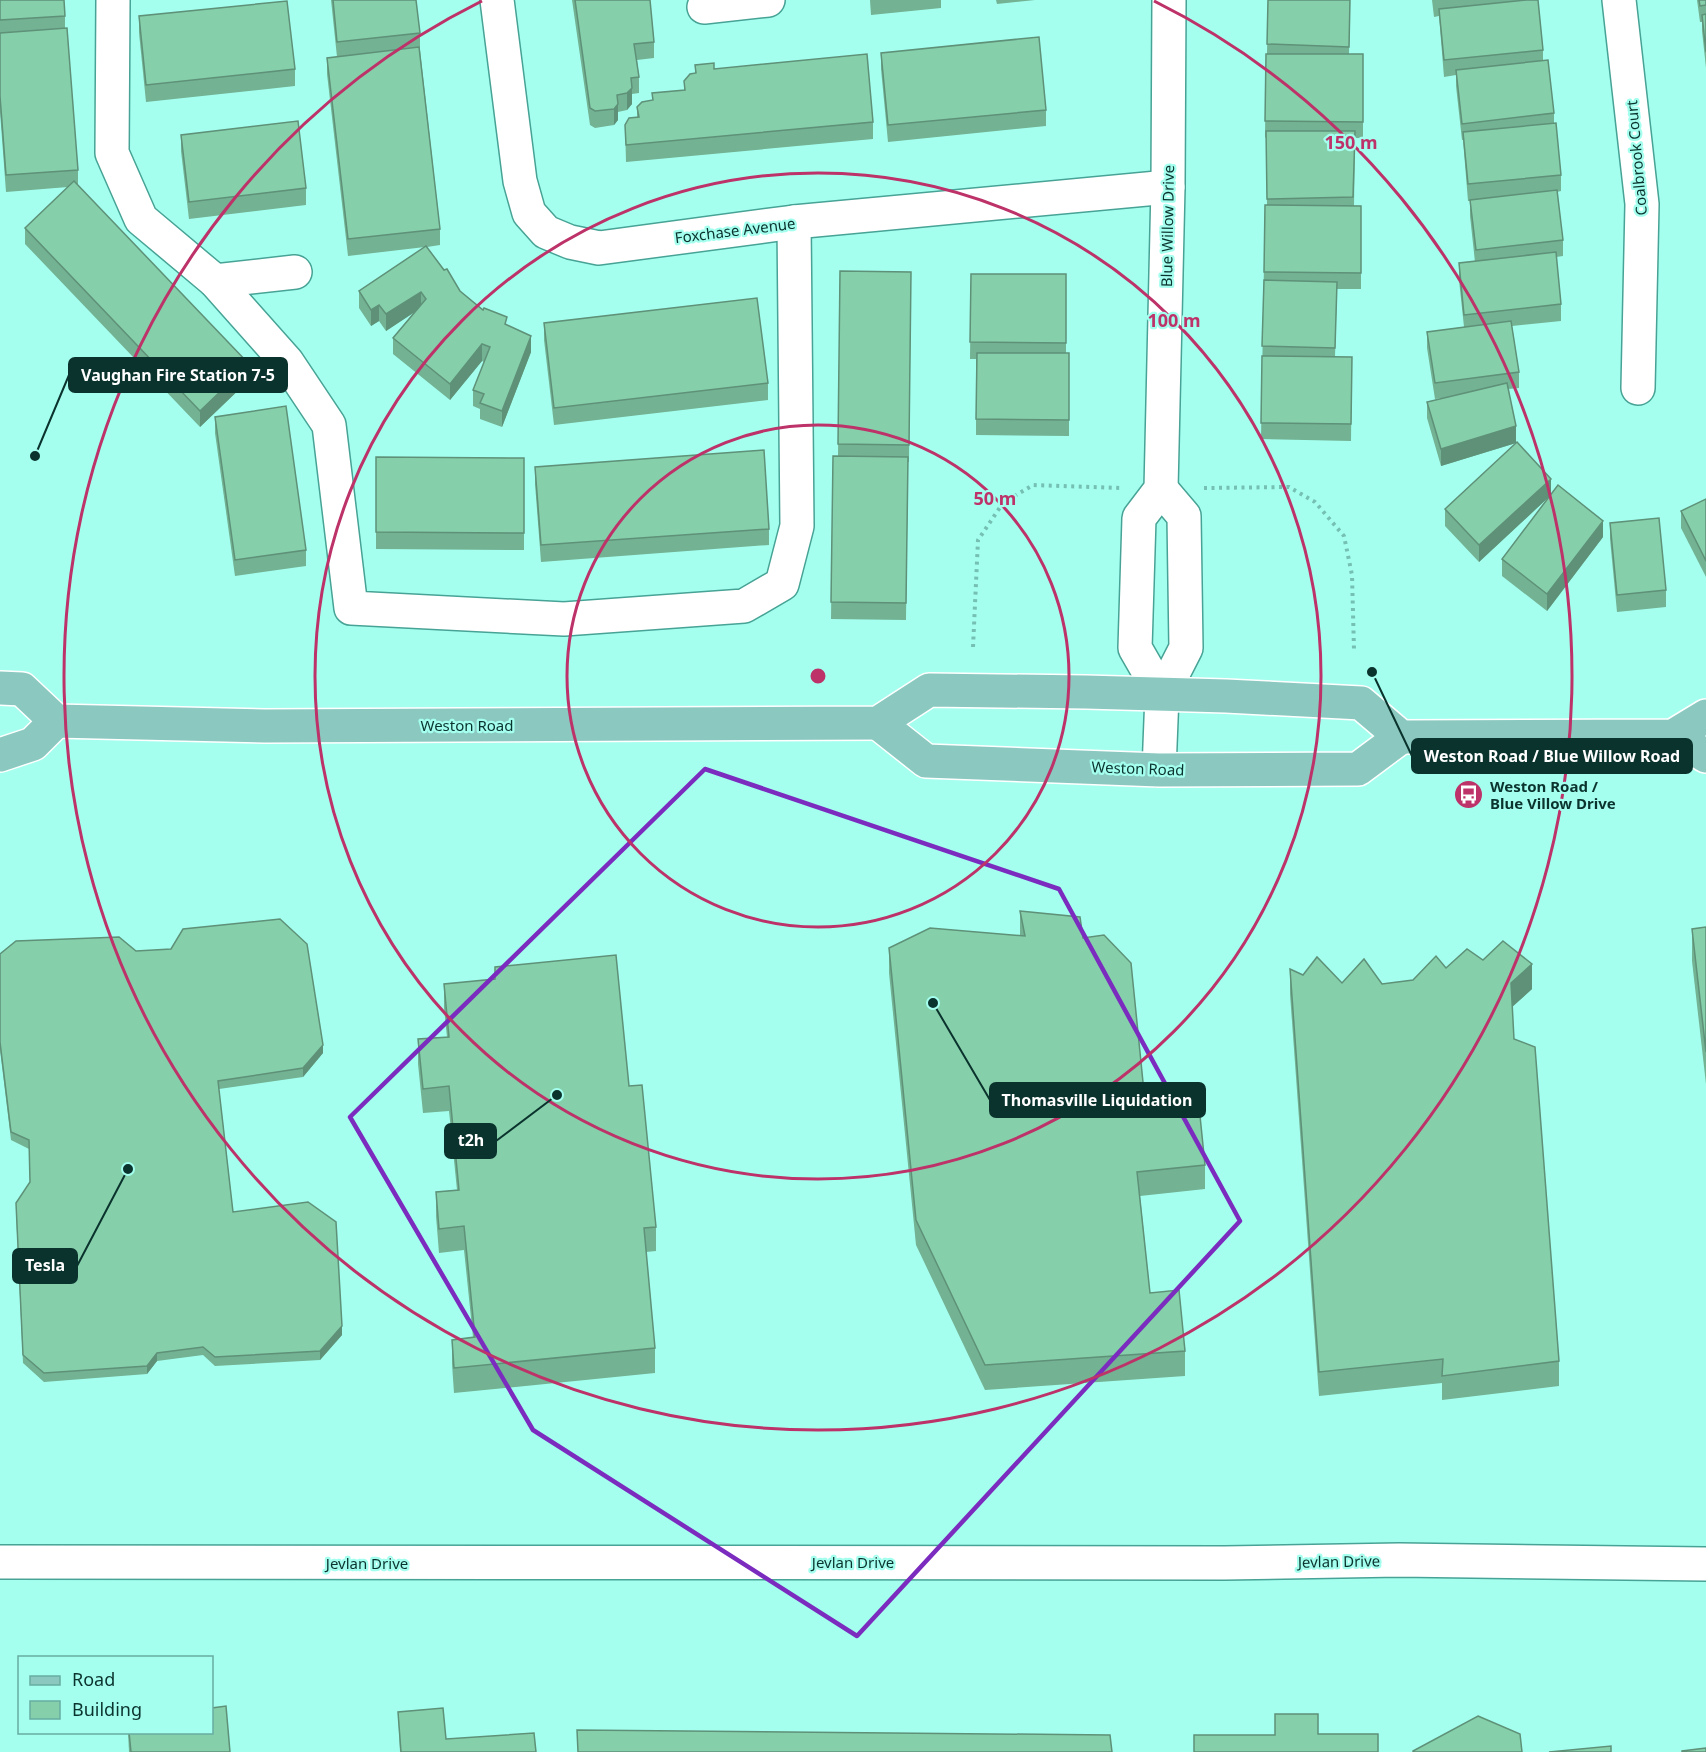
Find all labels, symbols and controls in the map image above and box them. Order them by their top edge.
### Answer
street label: Coalbrook Court [1621,99,1651,216]
text: 150 m [1324,130,1378,154]
street label: Blue Willow Drive [1156,165,1178,287]
street label: Foxchase Avenue [674,213,796,247]
text: 100 m [1147,308,1201,332]
callout: Vaughan Fire Station 7-5 [69,358,287,392]
text: Vaughan Fire Station 7-5 [81,364,275,386]
text: 50 m [974,486,1016,510]
centre of rings [808,666,828,686]
street label: Weston Road [420,715,514,735]
callout: Weston Road / Blue Willow Road [1412,739,1692,773]
text: Weston Road / Blue Willow Road [1424,745,1680,767]
street label: Weston Road [1091,756,1185,780]
place label: Weston Road / Blue Villow Drive [1490,776,1616,813]
bus stop icon: Weston Road / Blue Villow Drive [1453,779,1485,811]
callout: Thomasville Liquidation [990,1083,1205,1117]
text: Thomasville Liquidation [1002,1089,1192,1111]
callout: t2h [445,1124,496,1158]
text: t2h [458,1129,484,1151]
callout: Tesla [13,1249,77,1283]
text: Tesla [25,1254,65,1276]
street label: Jevlan Drive [1296,1550,1380,1572]
street label: Jevlan Drive [810,1552,894,1572]
street label: Jevlan Drive [324,1553,408,1573]
legend [18,1656,213,1734]
text: Road [72,1667,115,1691]
text: Building [72,1697,142,1721]

